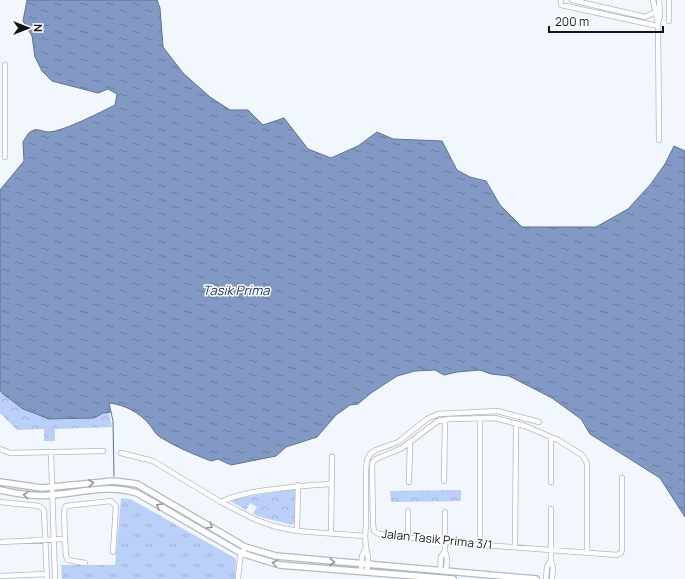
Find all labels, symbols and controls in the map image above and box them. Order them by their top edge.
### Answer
north arrow [8,8,48,48]
scale bar [549,8,663,34]
text: 200 m [555,13,589,30]
text: N [31,24,46,32]
water label: Tasik Prima [203,281,270,299]
one-way arrow [88,479,94,488]
one-way arrow [23,490,29,499]
one-way arrow [156,503,163,510]
one-way arrow [206,522,213,529]
street label: Jalan Tasik Prima 3/1 [381,525,493,553]
one-way arrow [329,557,335,566]
one-way arrow [272,560,278,568]

